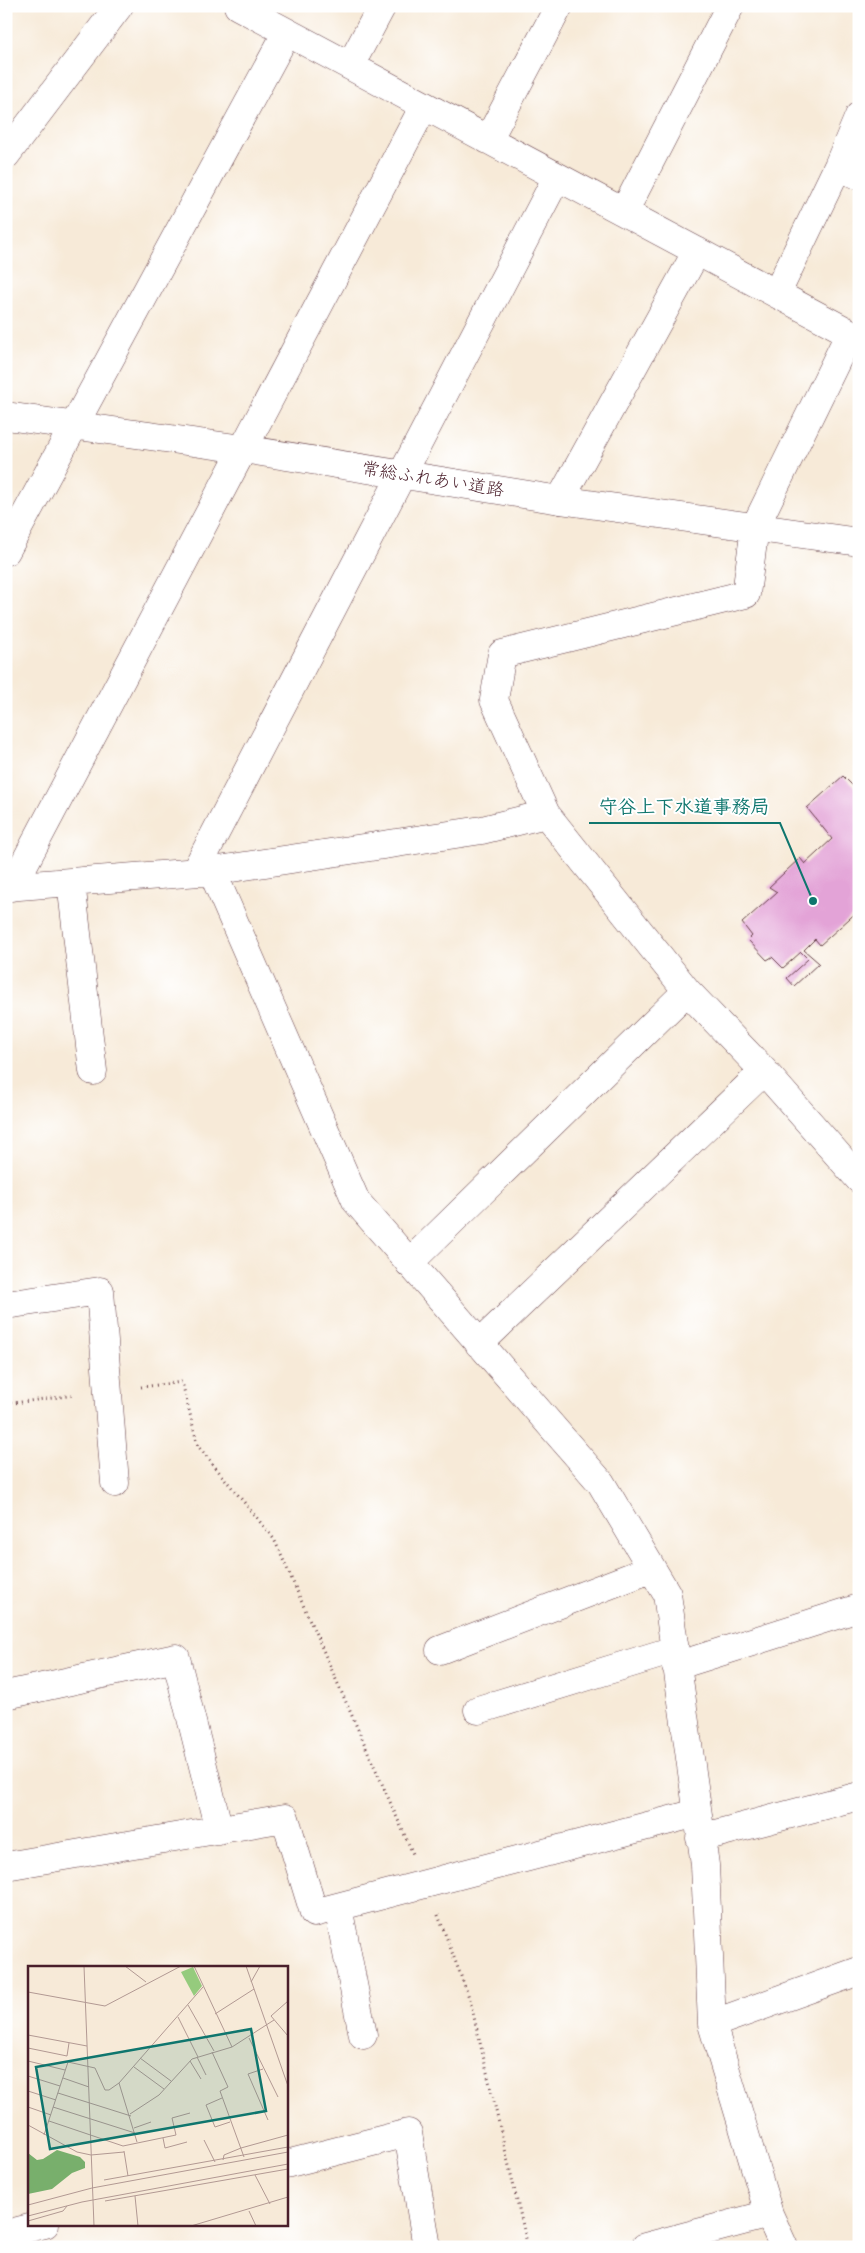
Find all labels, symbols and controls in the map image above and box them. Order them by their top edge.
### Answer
street label: 常総ふれあい道路 [360,458,506,505]
callout: 守谷上下水道事務局 [589,789,780,823]
text: 守谷上下水道事務局 [598,796,770,823]
inset map [28,1966,288,2226]

